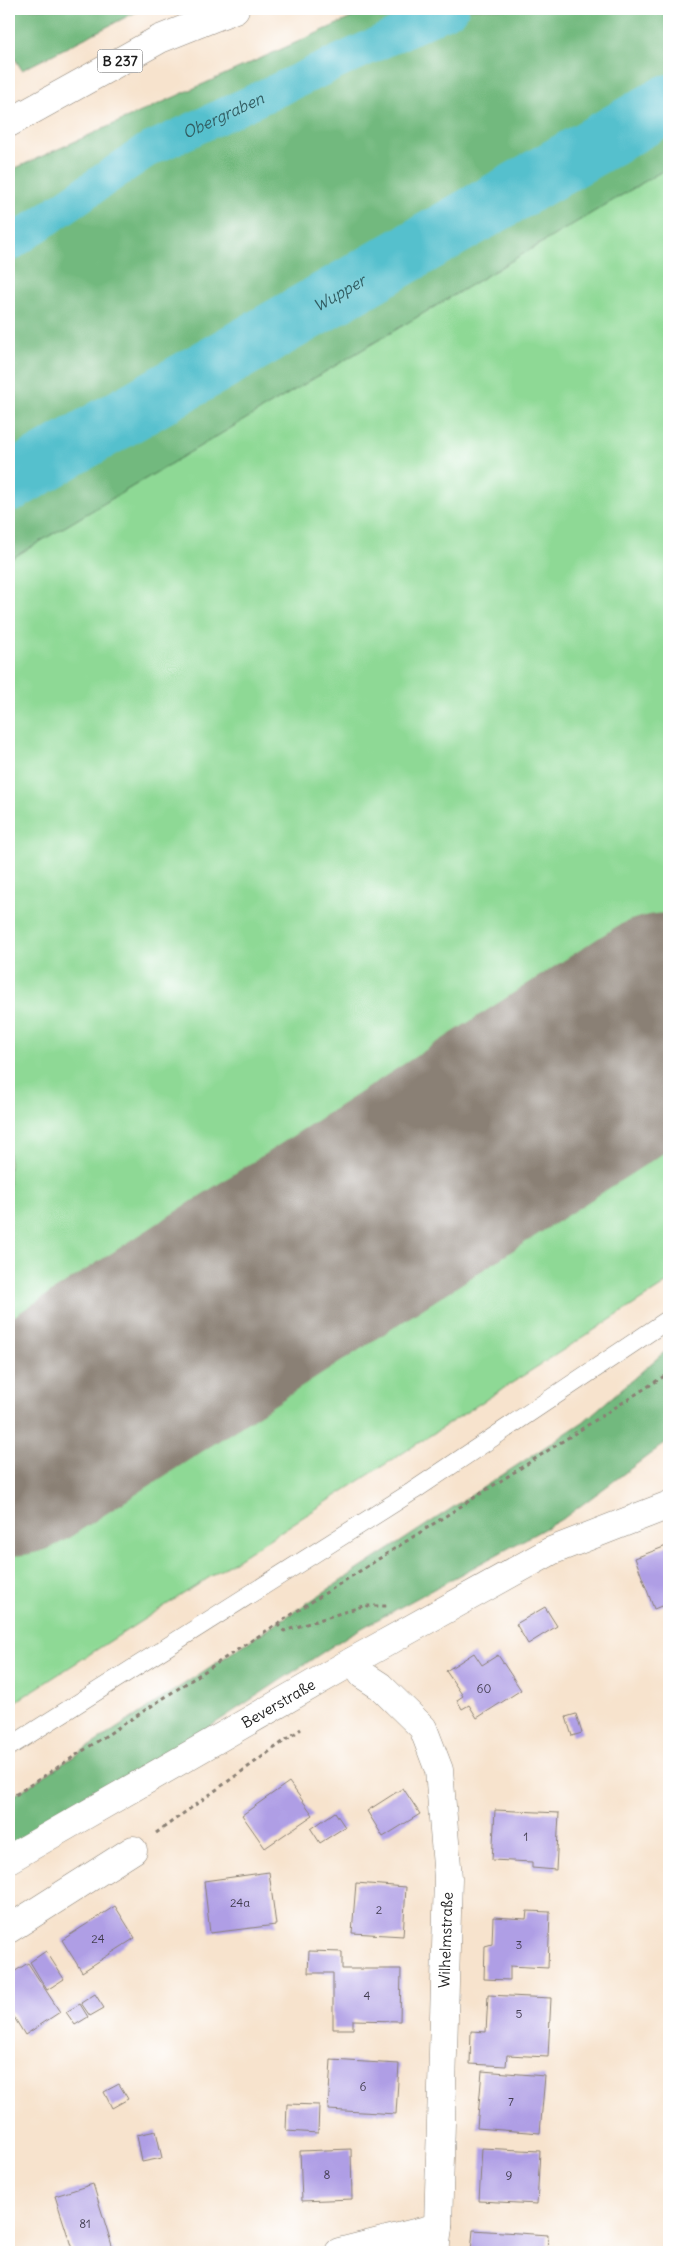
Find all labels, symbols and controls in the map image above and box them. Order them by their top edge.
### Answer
road number: B 237 [98,49,142,72]
water label: Obergraben [179,88,267,143]
water label: Wupper [310,269,371,316]
street label: Beverstraße [238,1675,319,1732]
house number: 60 [477,1681,492,1696]
house number: 1 [524,1829,528,1844]
street label: Wilhelmstraße [434,1892,457,1988]
house number: 24a [230,1895,250,1910]
house number: 2 [376,1902,383,1917]
house number: 24 [91,1931,105,1946]
house number: 3 [516,1937,523,1952]
house number: 4 [364,1988,371,2003]
house number: 5 [516,2006,523,2021]
house number: 6 [360,2079,367,2094]
house number: 7 [508,2094,514,2109]
house number: 8 [324,2167,331,2182]
house number: 9 [506,2168,513,2183]
house number: 81 [79,2216,91,2231]

